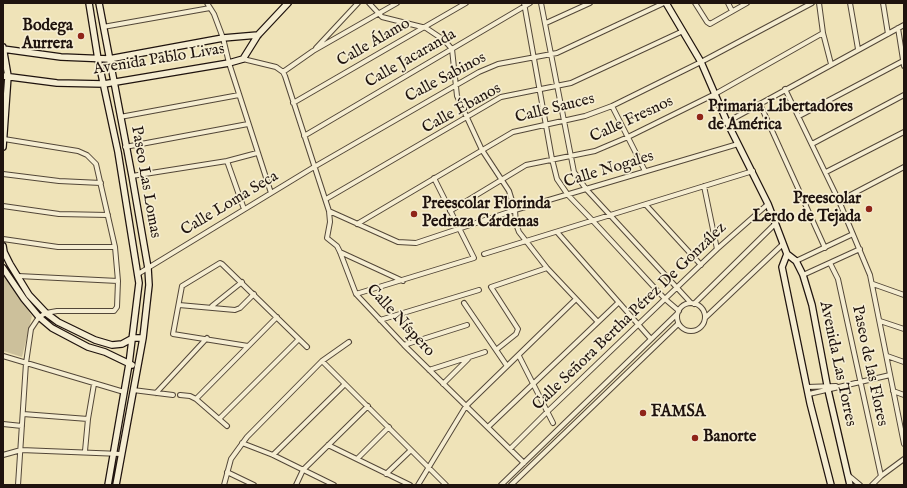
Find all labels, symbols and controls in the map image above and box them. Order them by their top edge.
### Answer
street label: Calle Álamo [334,14,414,72]
place label: Bodega Aurrera [22,17,73,55]
street label: Calle Jacaranda [362,25,460,93]
marker: Bodega Aurrera [76,31,86,41]
street label: Avenida Pablo Livas [92,40,226,80]
street label: Calle Sabinos [402,49,490,107]
street label: Calle Ébanos [419,79,505,139]
street label: Calle Sauces [513,90,597,128]
street label: Calle Fresnos [587,92,677,148]
place label: Primaria Libertadores de América [708,98,853,136]
marker: Primaria Libertadores de América [695,112,705,122]
street label: Paseo Las Lomas [126,124,164,240]
street label: Calle Nogales [562,147,656,193]
street label: Calle Loma Seca [178,167,282,241]
place label: Preescolar Lerdo de Tejada [752,190,861,228]
place label: Preescolar Florinda Pedraza Cárdenas [422,195,551,233]
marker: Preescolar Lerdo de Tejada [864,204,874,214]
marker: Preescolar Florinda Pedraza Cárdenas [409,209,419,219]
street label: Calle Señora Bertha Pérez De González [529,219,731,415]
street label: Calle Níspero [362,281,438,361]
street label: Avenida Las Torres [814,300,860,428]
street label: Paseo de las Flores [847,304,891,428]
place label: FAMSA [651,403,706,423]
marker: FAMSA [638,408,648,418]
place label: Banorte [703,428,756,448]
marker: Banorte [690,433,700,443]

